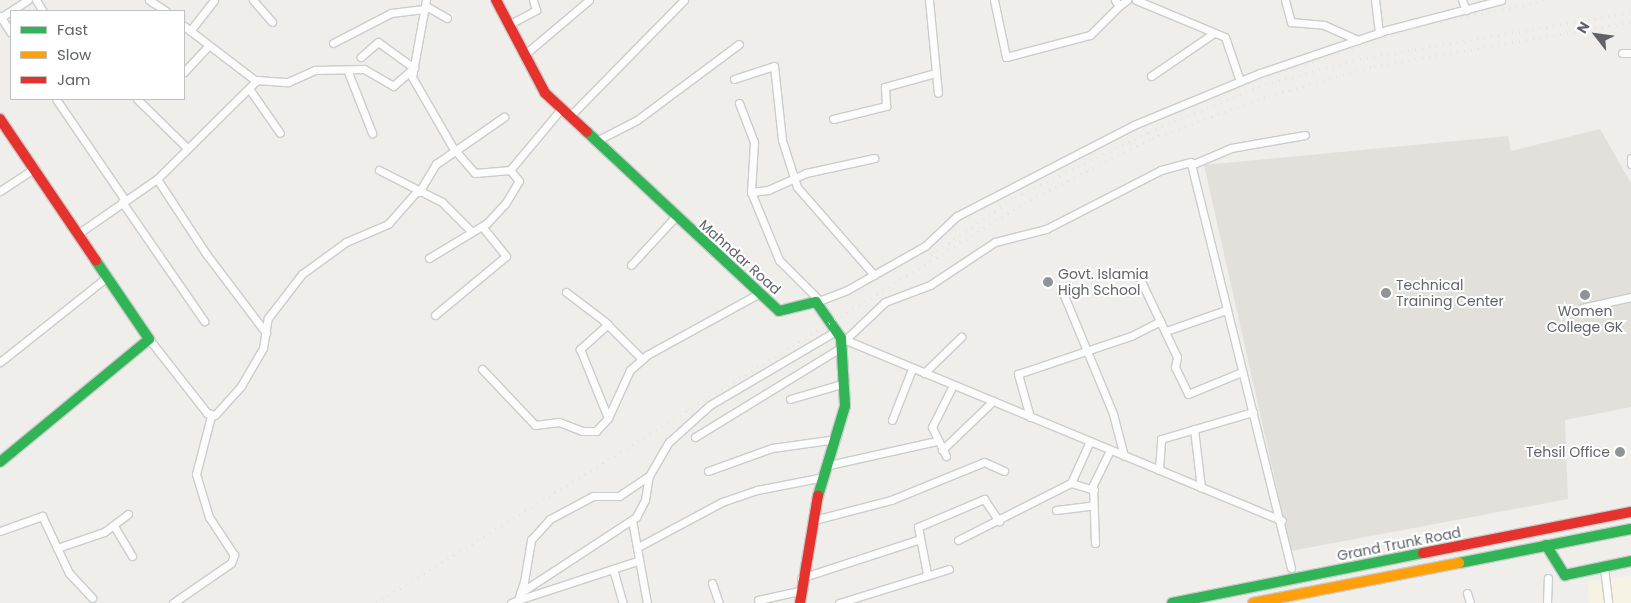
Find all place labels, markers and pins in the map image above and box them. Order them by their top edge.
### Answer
place label: Govt. Islamia High School [1058,266,1148,298]
marker: Govt. Islamia High School [1042,276,1054,288]
place label: Technical Training Center [1396,277,1504,310]
marker: Technical Training Center [1380,287,1392,299]
marker: Women College GK [1579,289,1591,301]
place label: Women College GK [1547,303,1623,336]
place label: Tehsil Office [1526,444,1610,460]
marker: Tehsil Office [1614,446,1626,458]

